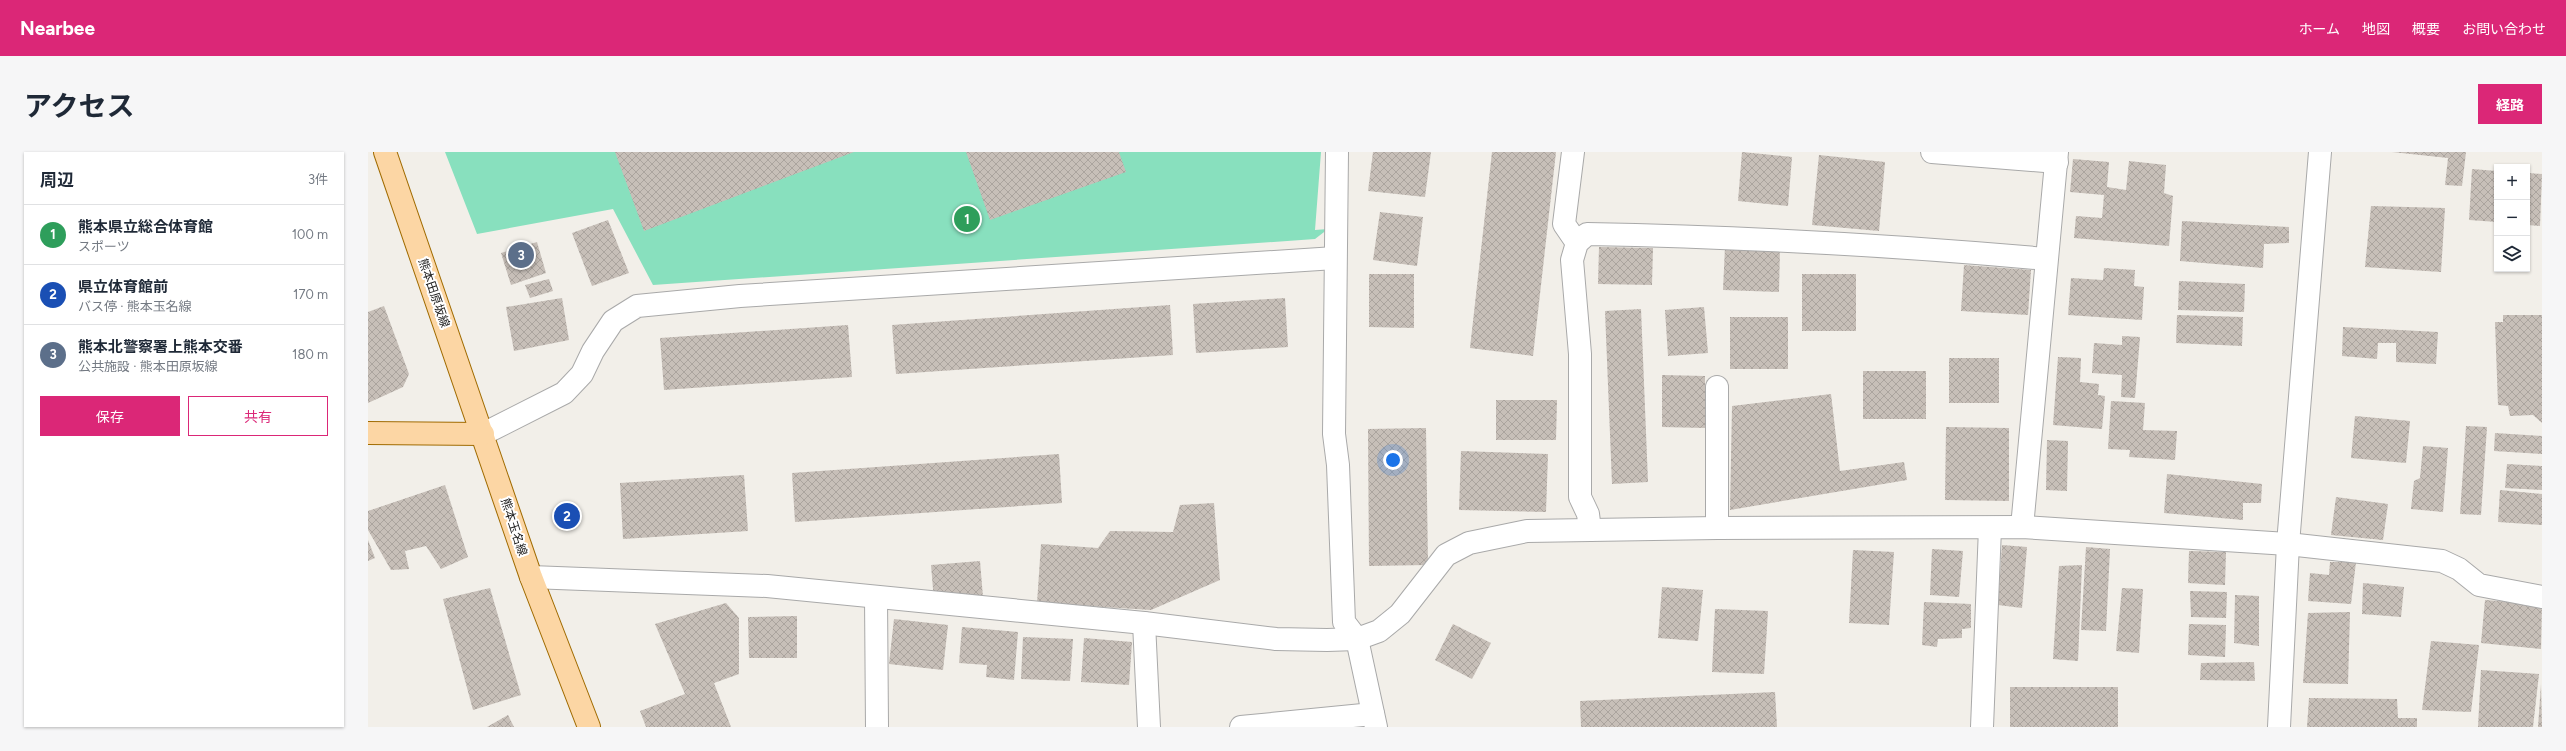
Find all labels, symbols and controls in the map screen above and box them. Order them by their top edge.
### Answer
text: Nearbee [20,17,95,40]
text: ホーム [2298,21,2340,38]
text: 地図 [2362,21,2390,38]
text: 概要 [2412,21,2440,38]
text: お問い合わせ [2462,21,2546,38]
button: 経路 [2478,84,2542,124]
text: アクセス [24,89,135,123]
map controls [2494,164,2530,272]
button: + [2494,164,2530,200]
text: 周辺 [40,170,74,190]
text: 3件 [308,172,328,187]
button: − [2494,200,2530,236]
pin: 1 [954,204,980,234]
text: 熊本県立総合体育館 [78,218,213,236]
text: 1 [50,227,56,242]
text: 100 m [292,227,328,242]
button: layers [2494,236,2530,272]
text: スポーツ [78,239,130,254]
pin: 3 [508,240,534,270]
street label: 熊本田原坂線 [416,257,452,329]
text: 県立体育館前 [78,278,168,296]
text: 2 [49,287,57,302]
text: 170 m [293,287,328,302]
text: バス停 · 熊本玉名線 [78,299,192,314]
text: 熊本北警察署上熊本交番 [78,338,243,356]
text: 3 [49,347,57,362]
text: 180 m [292,347,328,362]
text: 公共施設 · 熊本田原坂線 [78,359,218,374]
button: 保存 [40,396,180,436]
button: 共有 [188,396,328,436]
your location [1383,450,1403,470]
street label: 熊本玉名線 [498,496,530,558]
pin: 2 [554,501,580,531]

